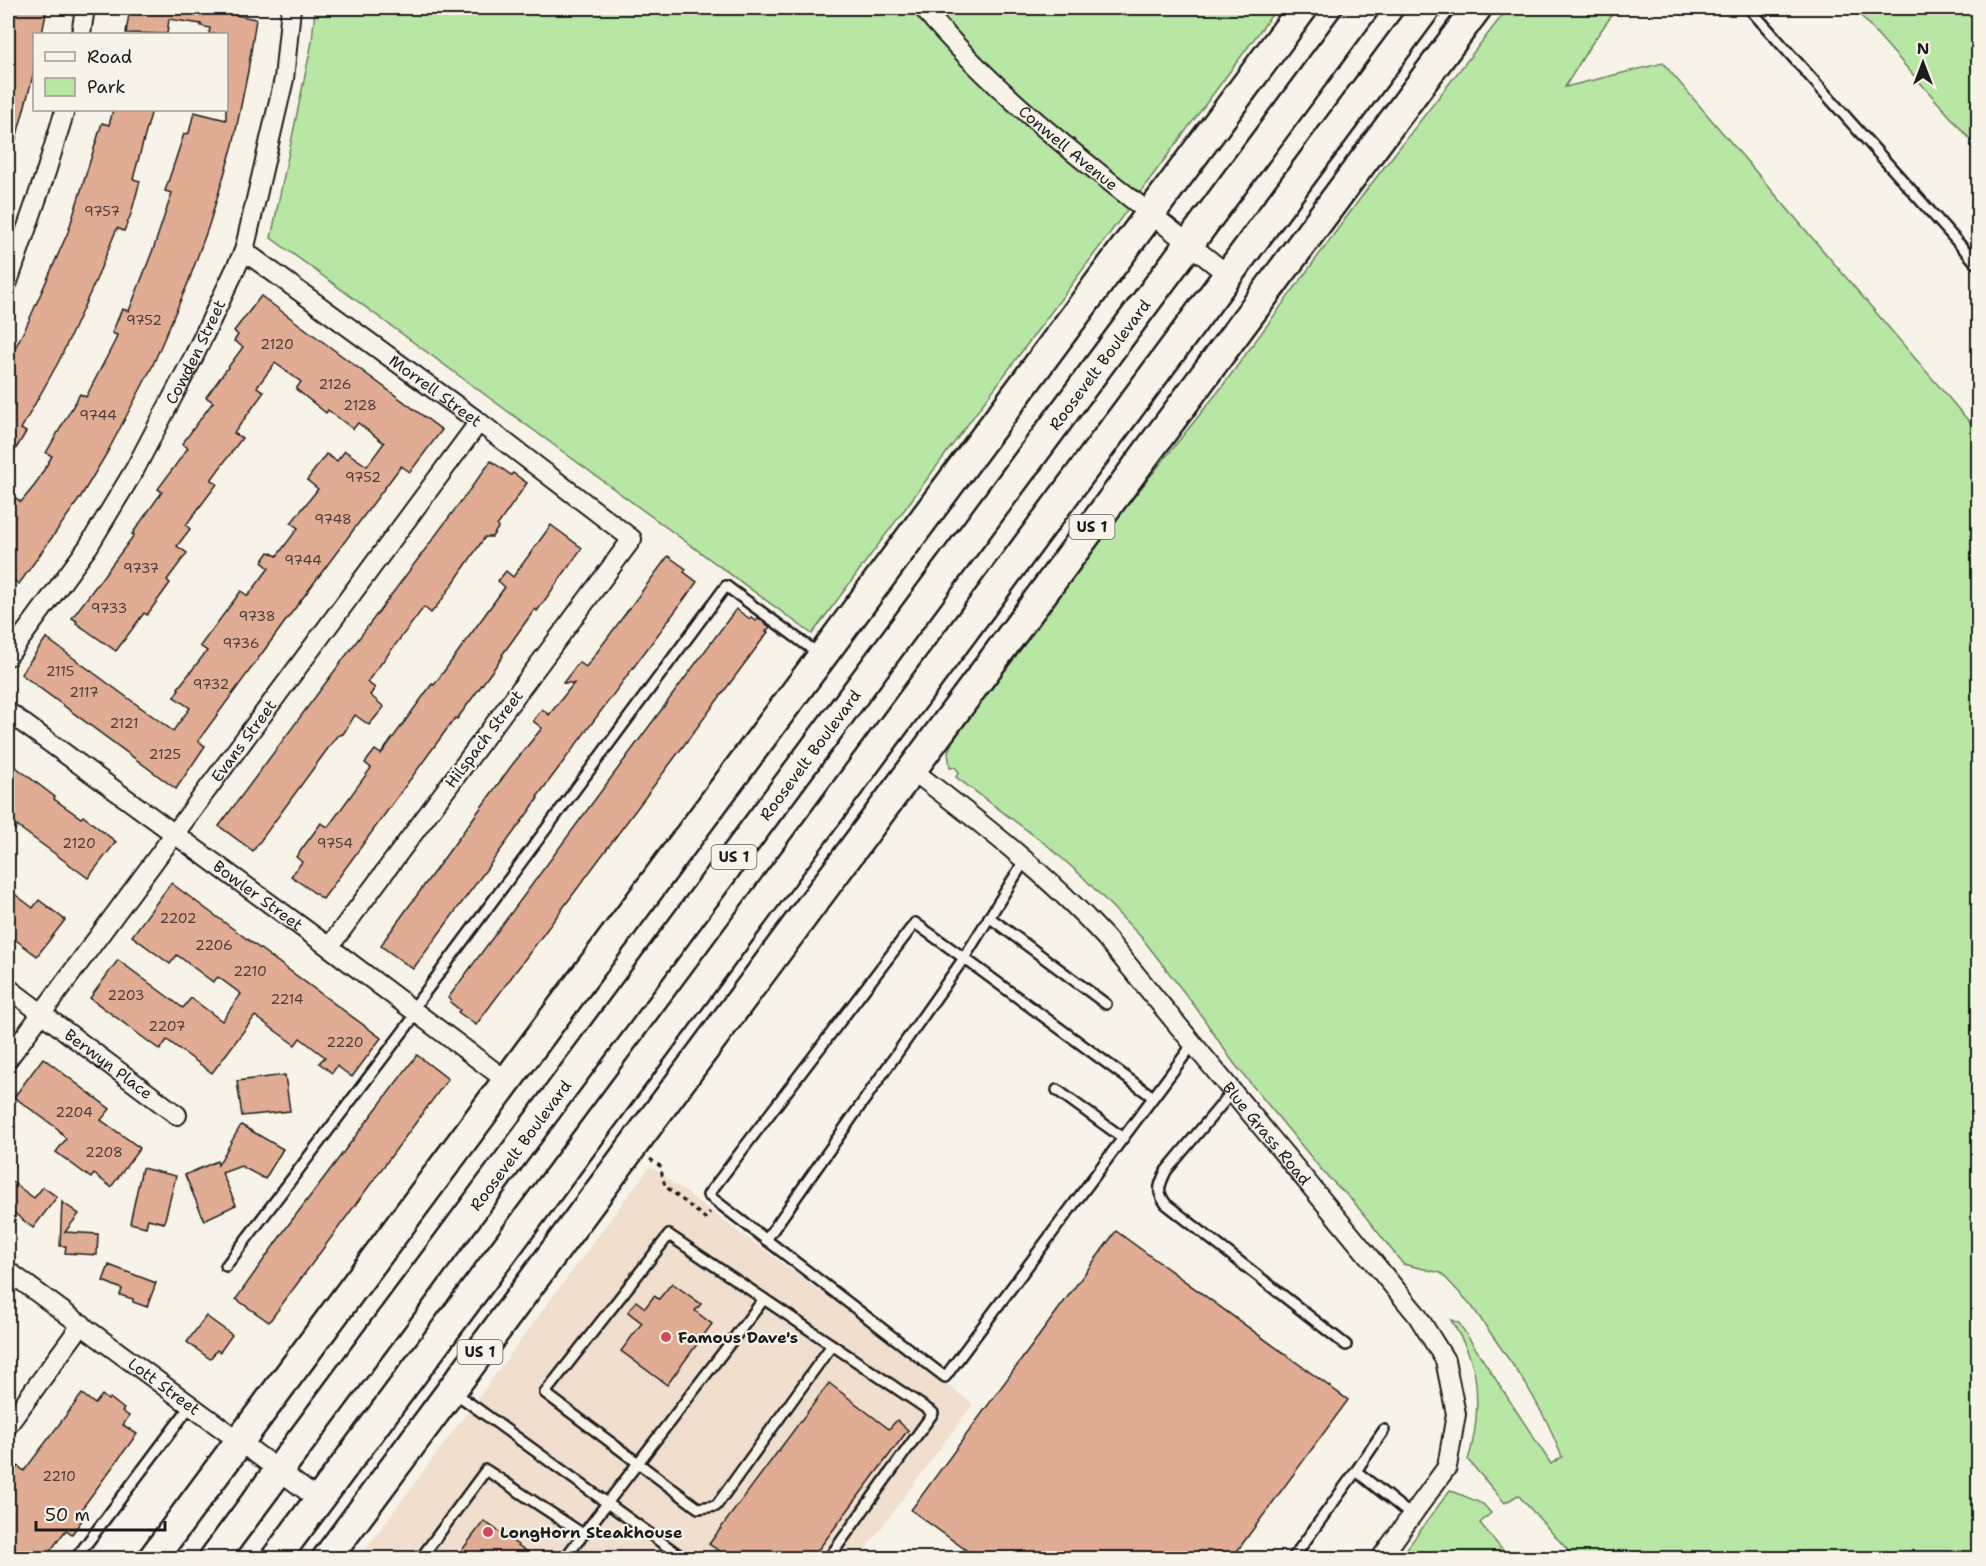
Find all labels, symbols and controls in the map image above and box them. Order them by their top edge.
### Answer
legend [33,33,228,111]
north arrow [1893,33,1953,93]
text: N [1917,38,1929,59]
text: Road [87,45,132,69]
text: Park [87,75,126,99]
street label: Conwell Avenue [1014,100,1123,195]
house number: 9757 [84,202,120,220]
street label: Roosevelt Boulevard [1044,295,1155,434]
street label: Cowden Street [160,296,230,408]
house number: 9752 [126,311,162,329]
house number: 2120 [260,335,294,353]
street label: Morrell Street [385,350,486,431]
house number: 2126 [318,375,352,393]
house number: 2128 [343,396,377,414]
house number: 9744 [79,406,117,424]
house number: 9752 [345,468,381,486]
house number: 9748 [314,510,352,528]
road number: US 1 [1070,515,1114,539]
house number: 9744 [284,551,322,569]
house number: 9737 [123,559,159,577]
house number: 9733 [91,599,127,617]
house number: 9738 [238,607,276,625]
house number: 9736 [222,634,260,652]
house number: 2115 [46,662,74,680]
house number: 9732 [193,675,229,693]
house number: 2117 [69,683,99,701]
street label: Roosevelt Boulevard [754,685,865,824]
street label: Hilspach Street [440,686,528,792]
street label: Evans Street [206,695,281,786]
house number: 2121 [109,714,139,732]
house number: 2125 [149,745,181,763]
house number: 2120 [62,834,96,852]
house number: 9754 [317,834,353,852]
road number: US 1 [712,845,756,869]
street label: Bowler Street [209,855,307,935]
house number: 2202 [159,909,197,927]
house number: 2206 [195,936,233,954]
house number: 2210 [233,962,267,980]
house number: 2203 [107,986,145,1004]
house number: 2214 [270,990,304,1008]
house number: 2207 [148,1017,186,1035]
street label: Berwyn Place [61,1024,157,1104]
house number: 2220 [326,1033,364,1051]
street label: Roosevelt Boulevard [465,1076,576,1215]
street label: Blue Grass Road [1218,1077,1316,1189]
house number: 2204 [55,1103,93,1121]
house number: 2208 [85,1143,123,1161]
place label: Famous Dave's [678,1327,798,1348]
marker: Famous Dave's [659,1330,673,1344]
road number: US 1 [458,1340,502,1364]
street label: Lott Street [124,1353,204,1419]
house number: 2210 [42,1467,76,1485]
scale bar [36,1494,165,1532]
text: 50 m [45,1503,90,1527]
place label: LongHorn Steakhouse [500,1522,683,1543]
marker: LongHorn Steakhouse [481,1525,495,1539]

